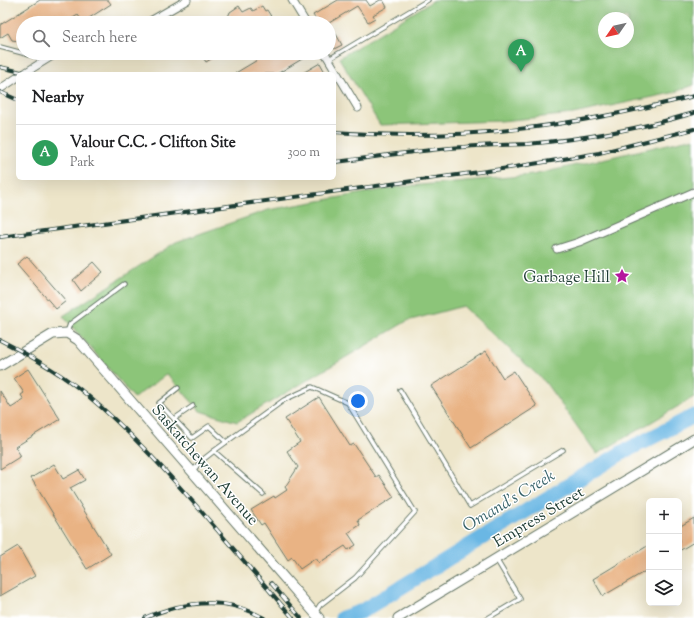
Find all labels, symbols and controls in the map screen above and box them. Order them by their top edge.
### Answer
north arrow [598,12,634,48]
search box [16,16,336,60]
icon: search [30,27,52,49]
text: Search here [62,28,137,49]
pin: A [508,39,534,72]
text: Nearby [32,86,84,110]
text: Valour C.C. - Clifton Site [70,133,236,154]
text: A [40,144,50,162]
text: 300 m [288,144,320,162]
text: Park [70,154,95,172]
place label: Garbage Hill [523,267,611,290]
place icon: Garbage Hill [613,267,631,285]
your location [348,391,368,411]
street label: Saskatchewan Avenue [145,400,263,531]
water label: Omand's Creek [458,464,560,539]
street label: Empress Street [489,482,590,554]
map controls [646,498,682,606]
button: + [646,498,682,534]
button: − [646,534,682,570]
button: layers [646,570,682,606]

